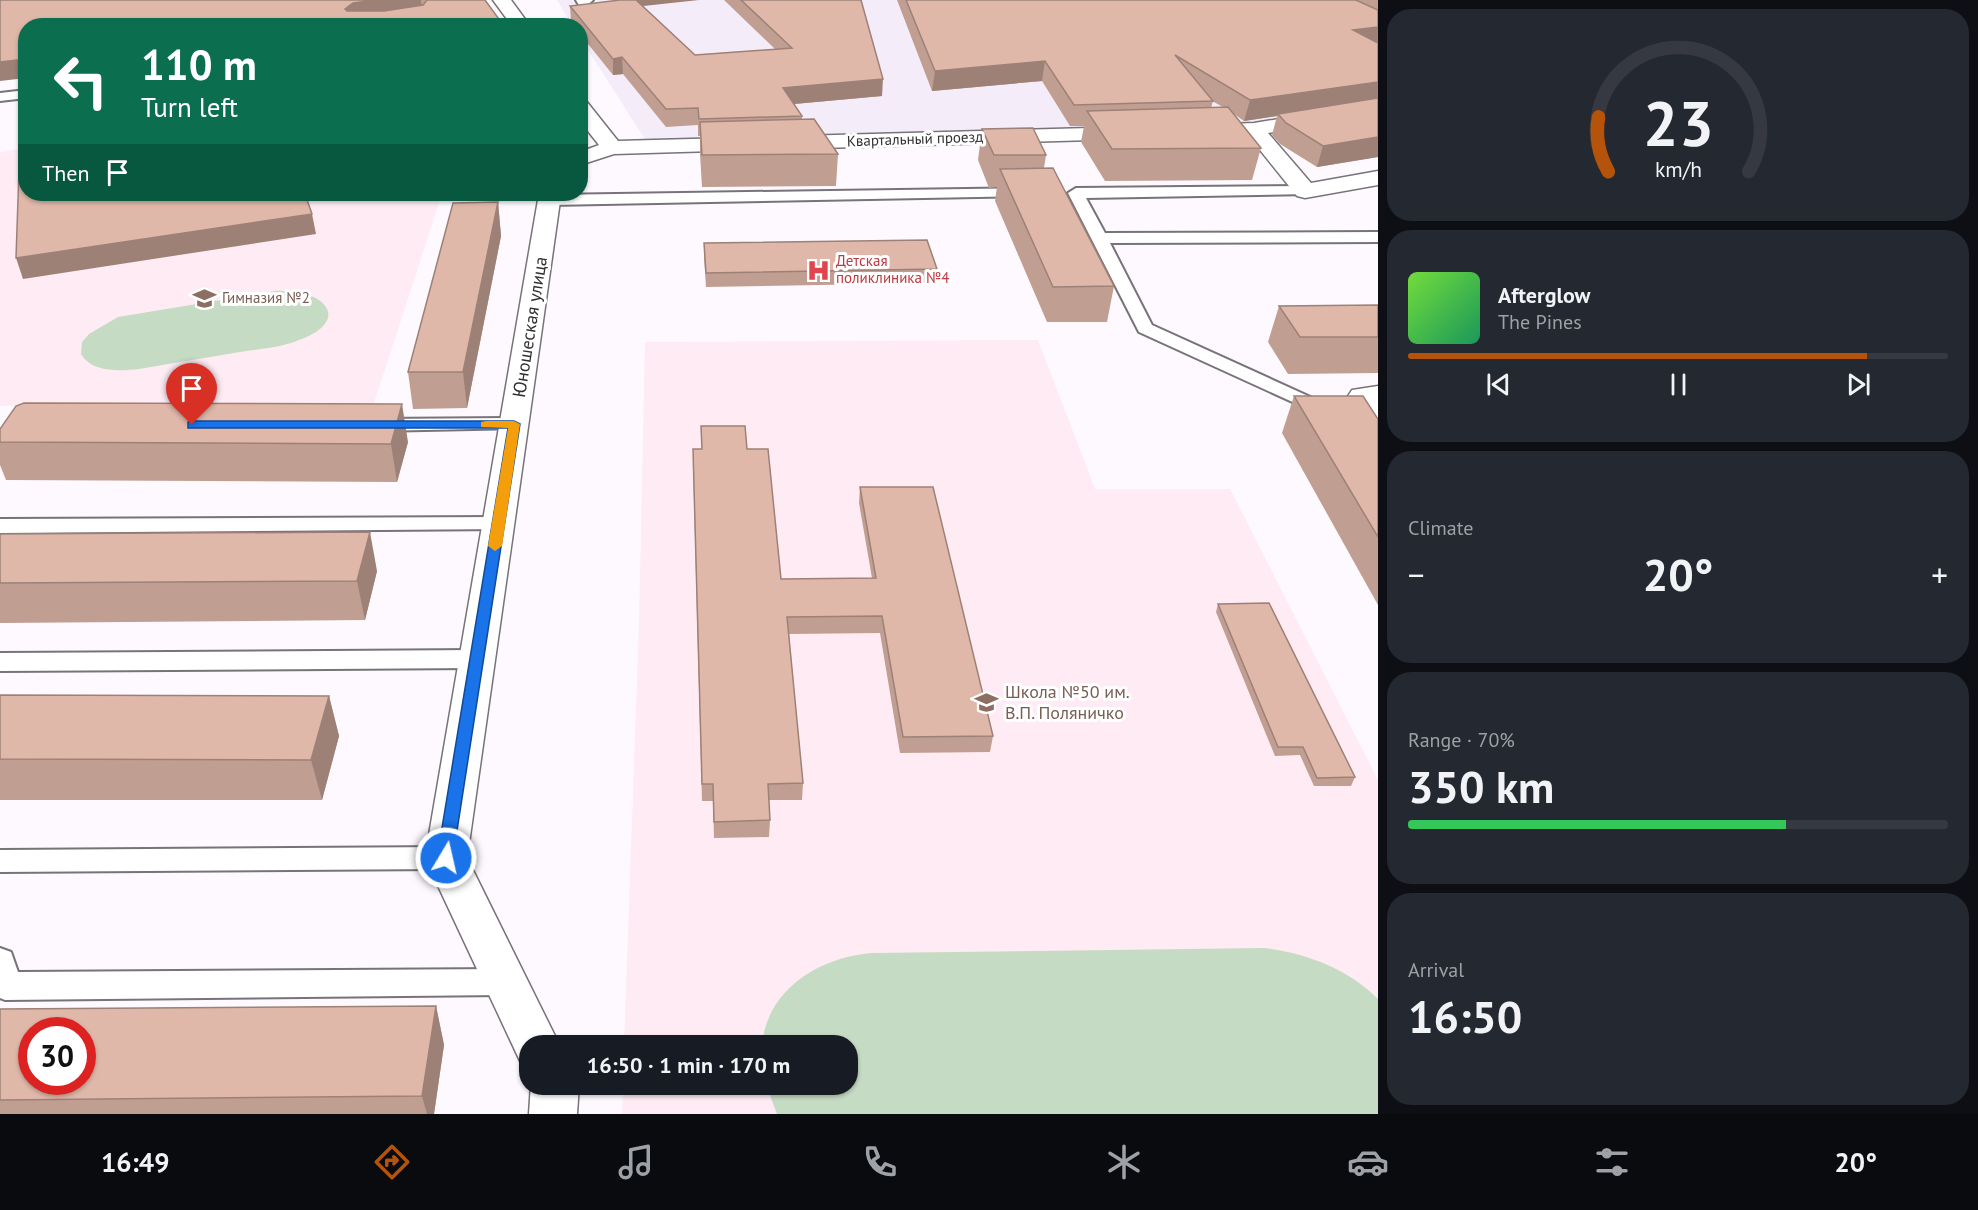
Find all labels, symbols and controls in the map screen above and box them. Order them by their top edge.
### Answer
text: 110 m [141,37,257,92]
icon: left [42,42,120,120]
text: 23 [1643,82,1713,163]
text: Turn left [141,90,238,124]
street label: Квартальный проезд [846,127,984,150]
text: km/h [1654,155,1701,183]
icon: arrive [101,156,134,189]
text: Then [42,159,89,187]
place label: Детская поликлиника №4 [836,251,950,287]
street label: Юношеская улица [507,255,552,399]
hospital icon: Детская поликлиника №4 [805,257,831,283]
text: Afterglow [1498,281,1590,309]
school or university icon: Гимназия №2 [191,285,217,311]
place label: Гимназия №2 [222,288,310,307]
text: The Pines [1498,309,1582,335]
pin [166,363,217,425]
icon: previous [1482,368,1515,401]
icon: pause [1662,368,1695,401]
icon: next [1842,368,1875,401]
icon: arrive [175,372,208,405]
text: Climate [1408,515,1474,541]
text: 20° [1643,545,1713,603]
text: − [1408,553,1425,596]
text: + [1931,553,1948,596]
place label: Школа №50 им. В.П. Поляничко [1005,680,1130,724]
school or university icon: Школа №50 им. В.П. Поляничко [974,689,1000,715]
text: Range · 70% [1408,727,1515,753]
text: 350 km [1408,757,1554,815]
position arrow [414,826,478,890]
text: Arrival [1408,957,1464,983]
text: 16:50 [1408,987,1522,1045]
speed limit sign: 30 [18,1017,96,1095]
text: 16:50 · 1 min · 170 m [587,1051,790,1079]
icon: directions [371,1141,413,1183]
icon: music [615,1141,657,1183]
icon: phone [859,1141,901,1183]
icon: climate [1103,1141,1145,1183]
icon: car [1347,1141,1389,1183]
icon: filters [1591,1141,1633,1183]
text: 16:49 [101,1145,169,1179]
text: 20° [1835,1145,1877,1179]

